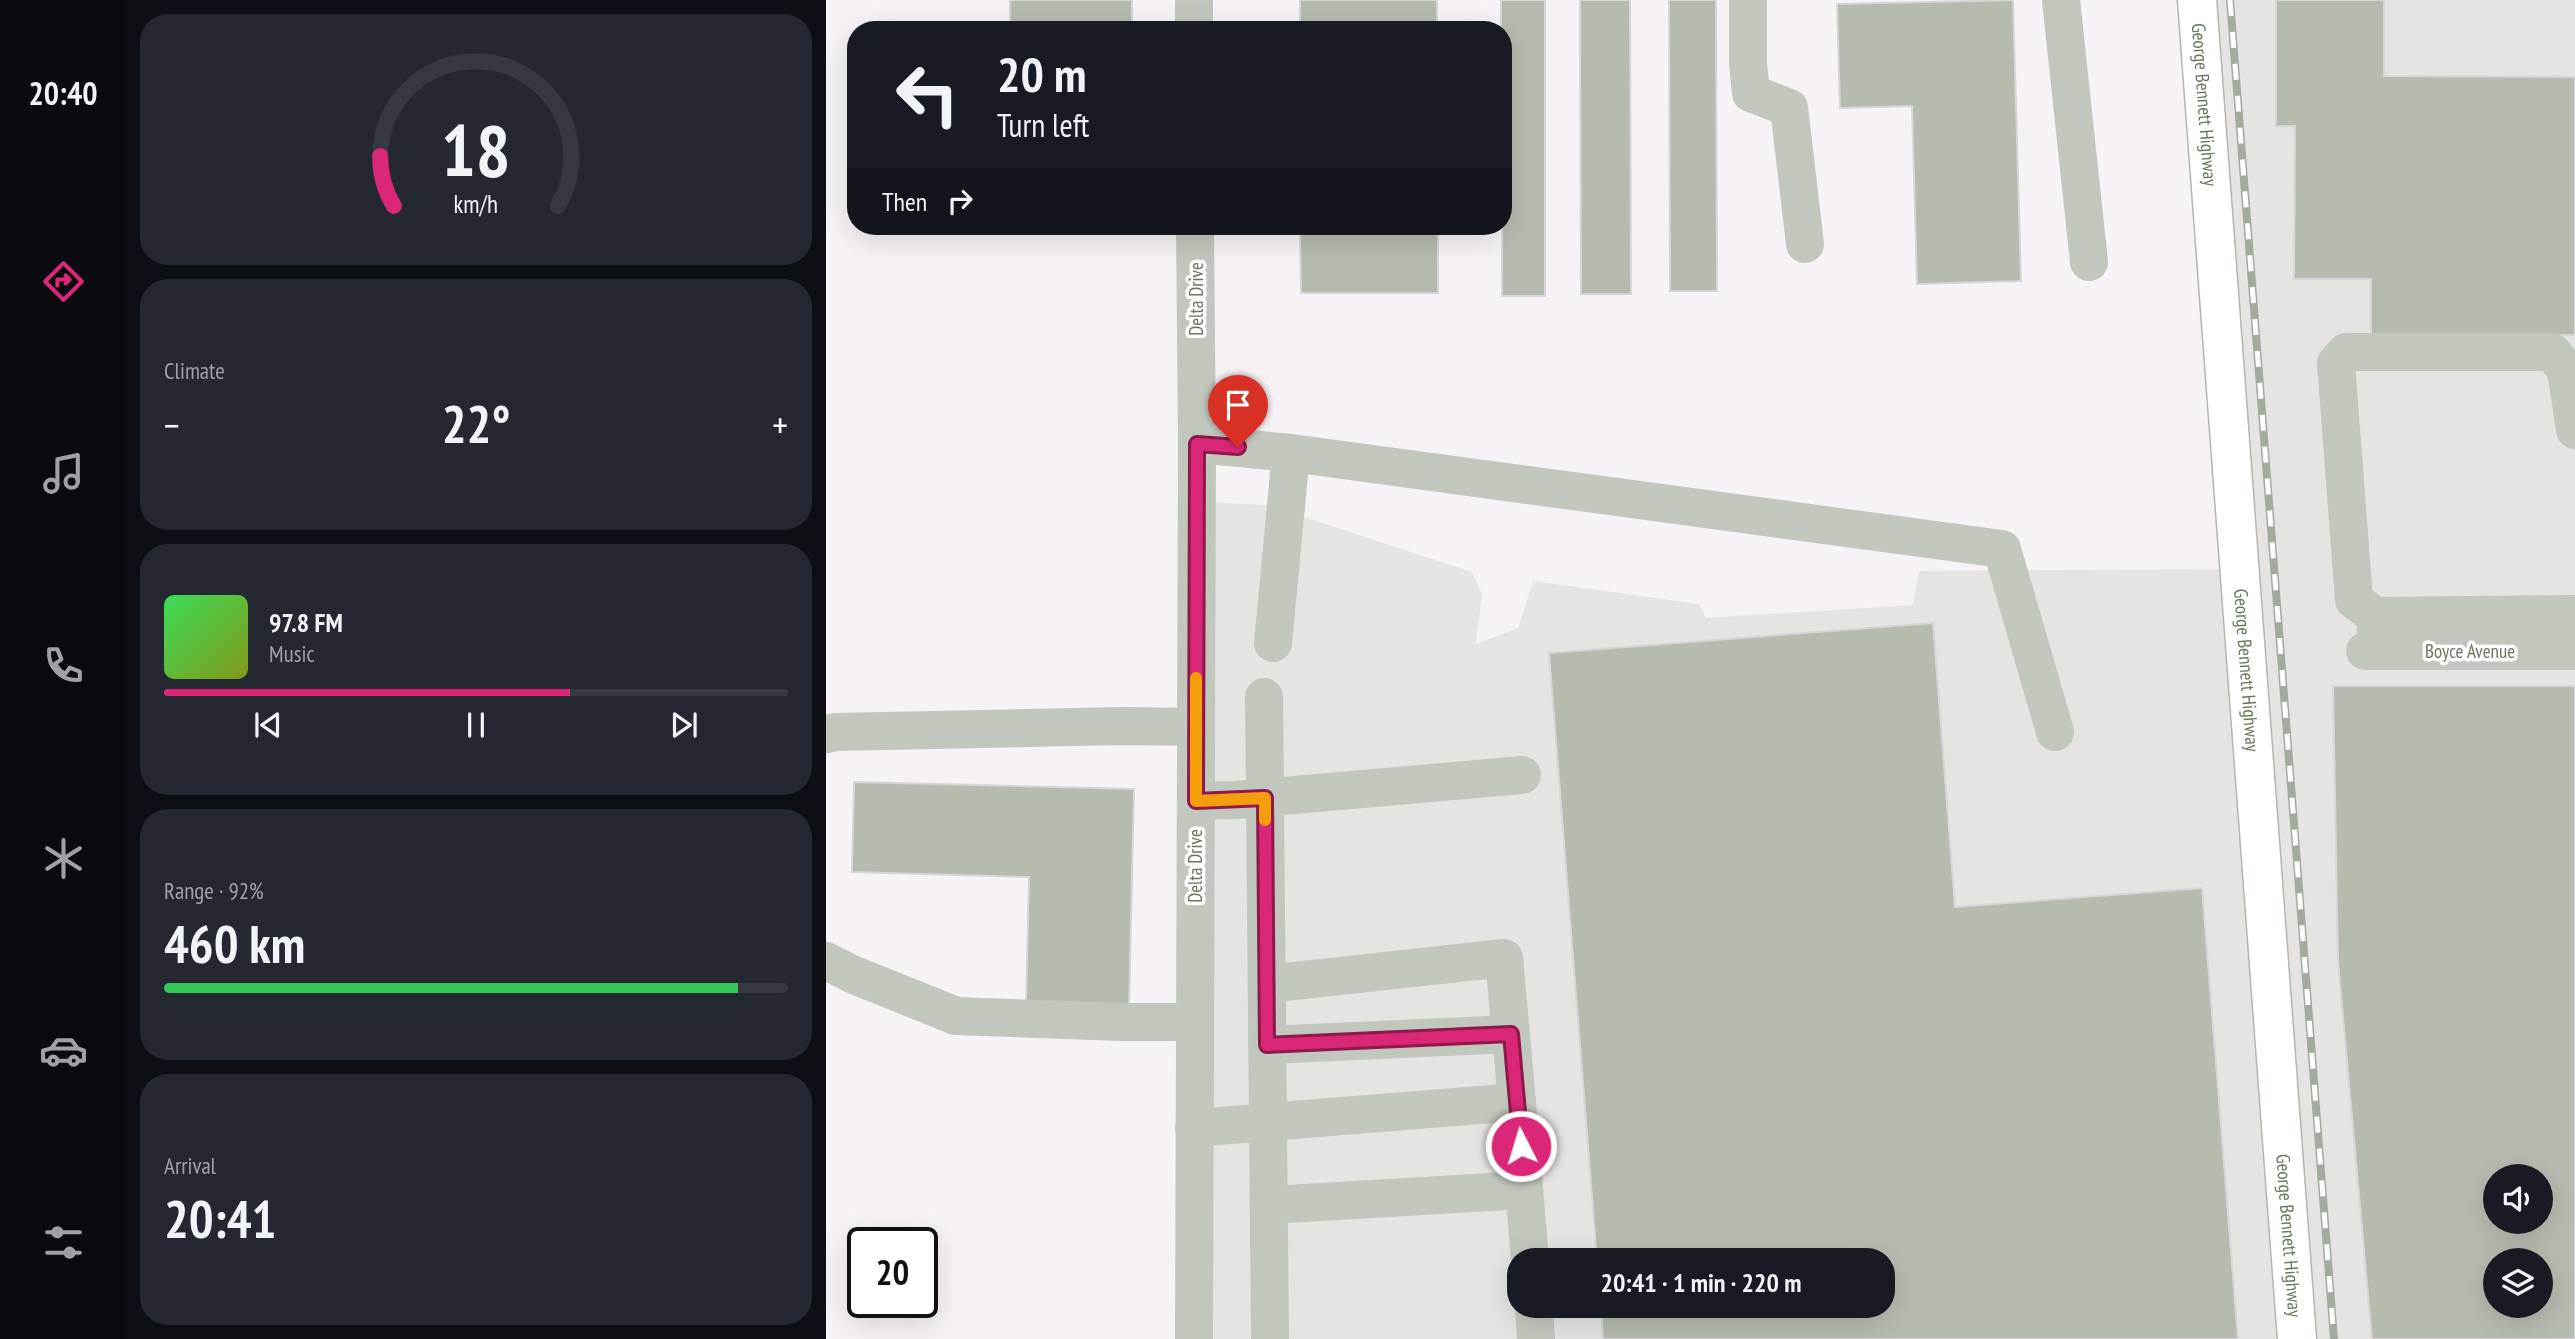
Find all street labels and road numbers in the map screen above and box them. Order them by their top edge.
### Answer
street label: George Bennett Highway [2187,22,2223,188]
street label: Delta Drive [1184,262,1208,336]
street label: George Bennett Highway [2229,588,2265,753]
street label: Boyce Avenue [2425,639,2515,663]
street label: Delta Drive [1183,829,1207,903]
street label: George Bennett Highway [2271,1153,2307,1319]

